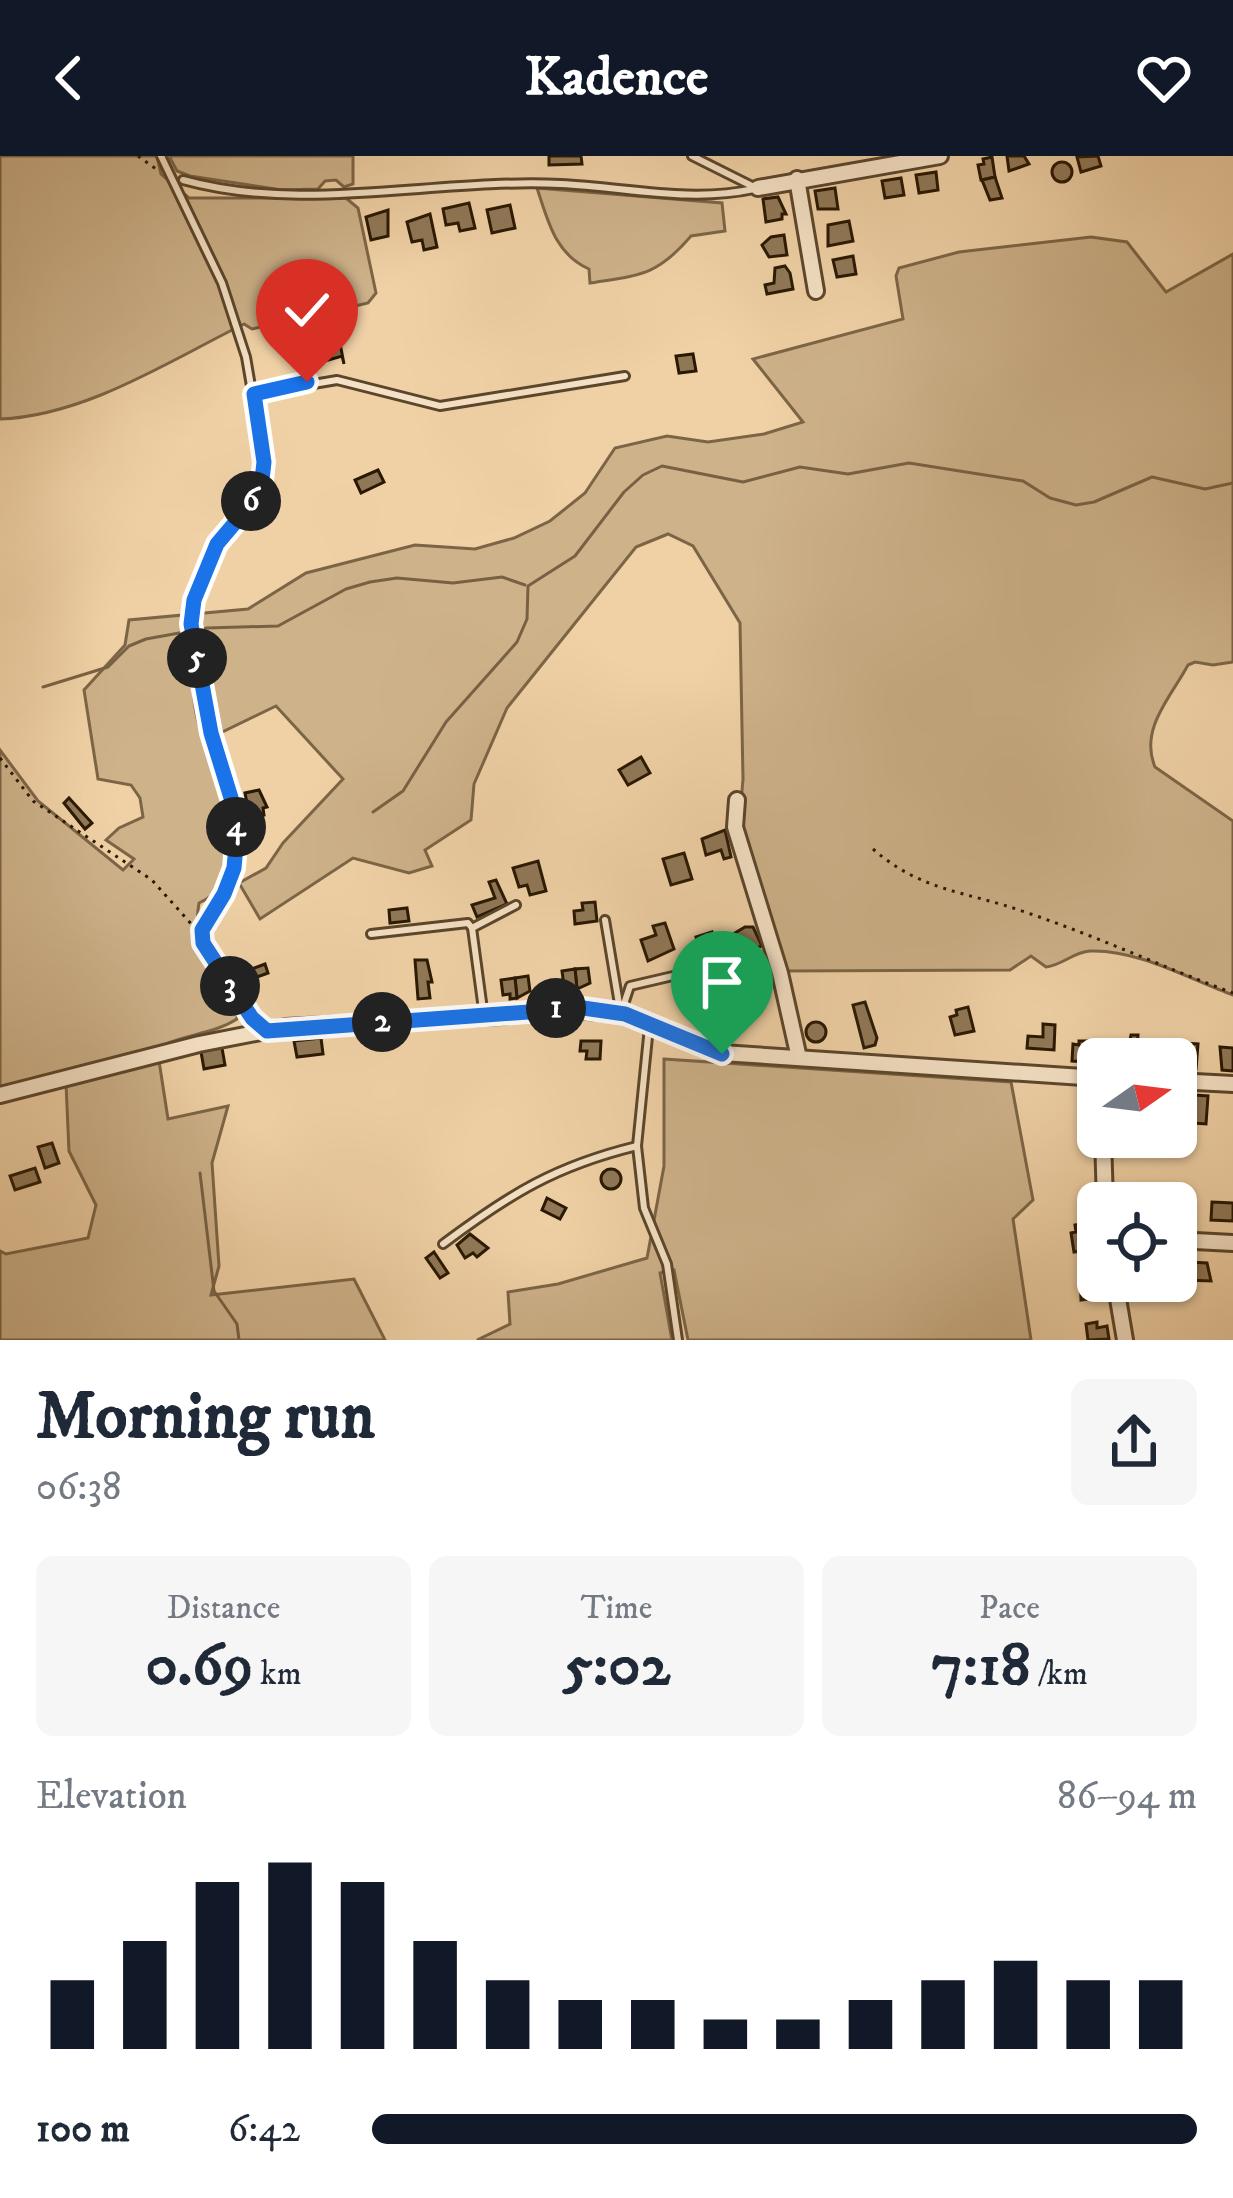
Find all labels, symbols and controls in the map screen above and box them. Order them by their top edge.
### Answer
icon: back [36,45,102,111]
text: Kadence [525,45,708,112]
icon: heart [1131,45,1197,111]
pin [256,259,358,382]
icon: check [274,277,340,343]
pin: 6 [221,471,281,531]
text: 6 [242,480,260,521]
pin: 5 [167,628,227,688]
text: 5 [189,637,205,678]
pin: 4 [206,797,266,857]
text: 4 [227,806,246,847]
pin [671,931,773,1054]
icon: arrive [689,949,755,1015]
pin: 3 [200,956,260,1016]
text: 3 [224,965,236,1006]
pin: 1 [526,978,586,1038]
text: 1 [550,987,562,1028]
pin: 2 [352,992,412,1052]
text: 2 [374,1001,390,1042]
north arrow [1077,1038,1197,1158]
map controls [1077,1038,1197,1302]
button: locate [1077,1182,1197,1302]
text: Morning run [36,1377,375,1459]
button: share [1071,1379,1197,1505]
text: 06:38 [36,1463,122,1512]
text: Distance [167,1588,280,1629]
text: Time [581,1588,652,1629]
text: Pace [979,1588,1040,1629]
text: 0.69 [146,1629,253,1704]
text: 5:02 [563,1629,670,1704]
text: 7:18 [931,1629,1031,1704]
text: km [253,1654,301,1695]
text: /km [1031,1654,1088,1695]
text: Elevation [36,1772,187,1821]
text: 86–94 m [1057,1772,1197,1821]
text: 100 m [36,2105,130,2154]
text: 6:42 [228,2105,300,2154]

